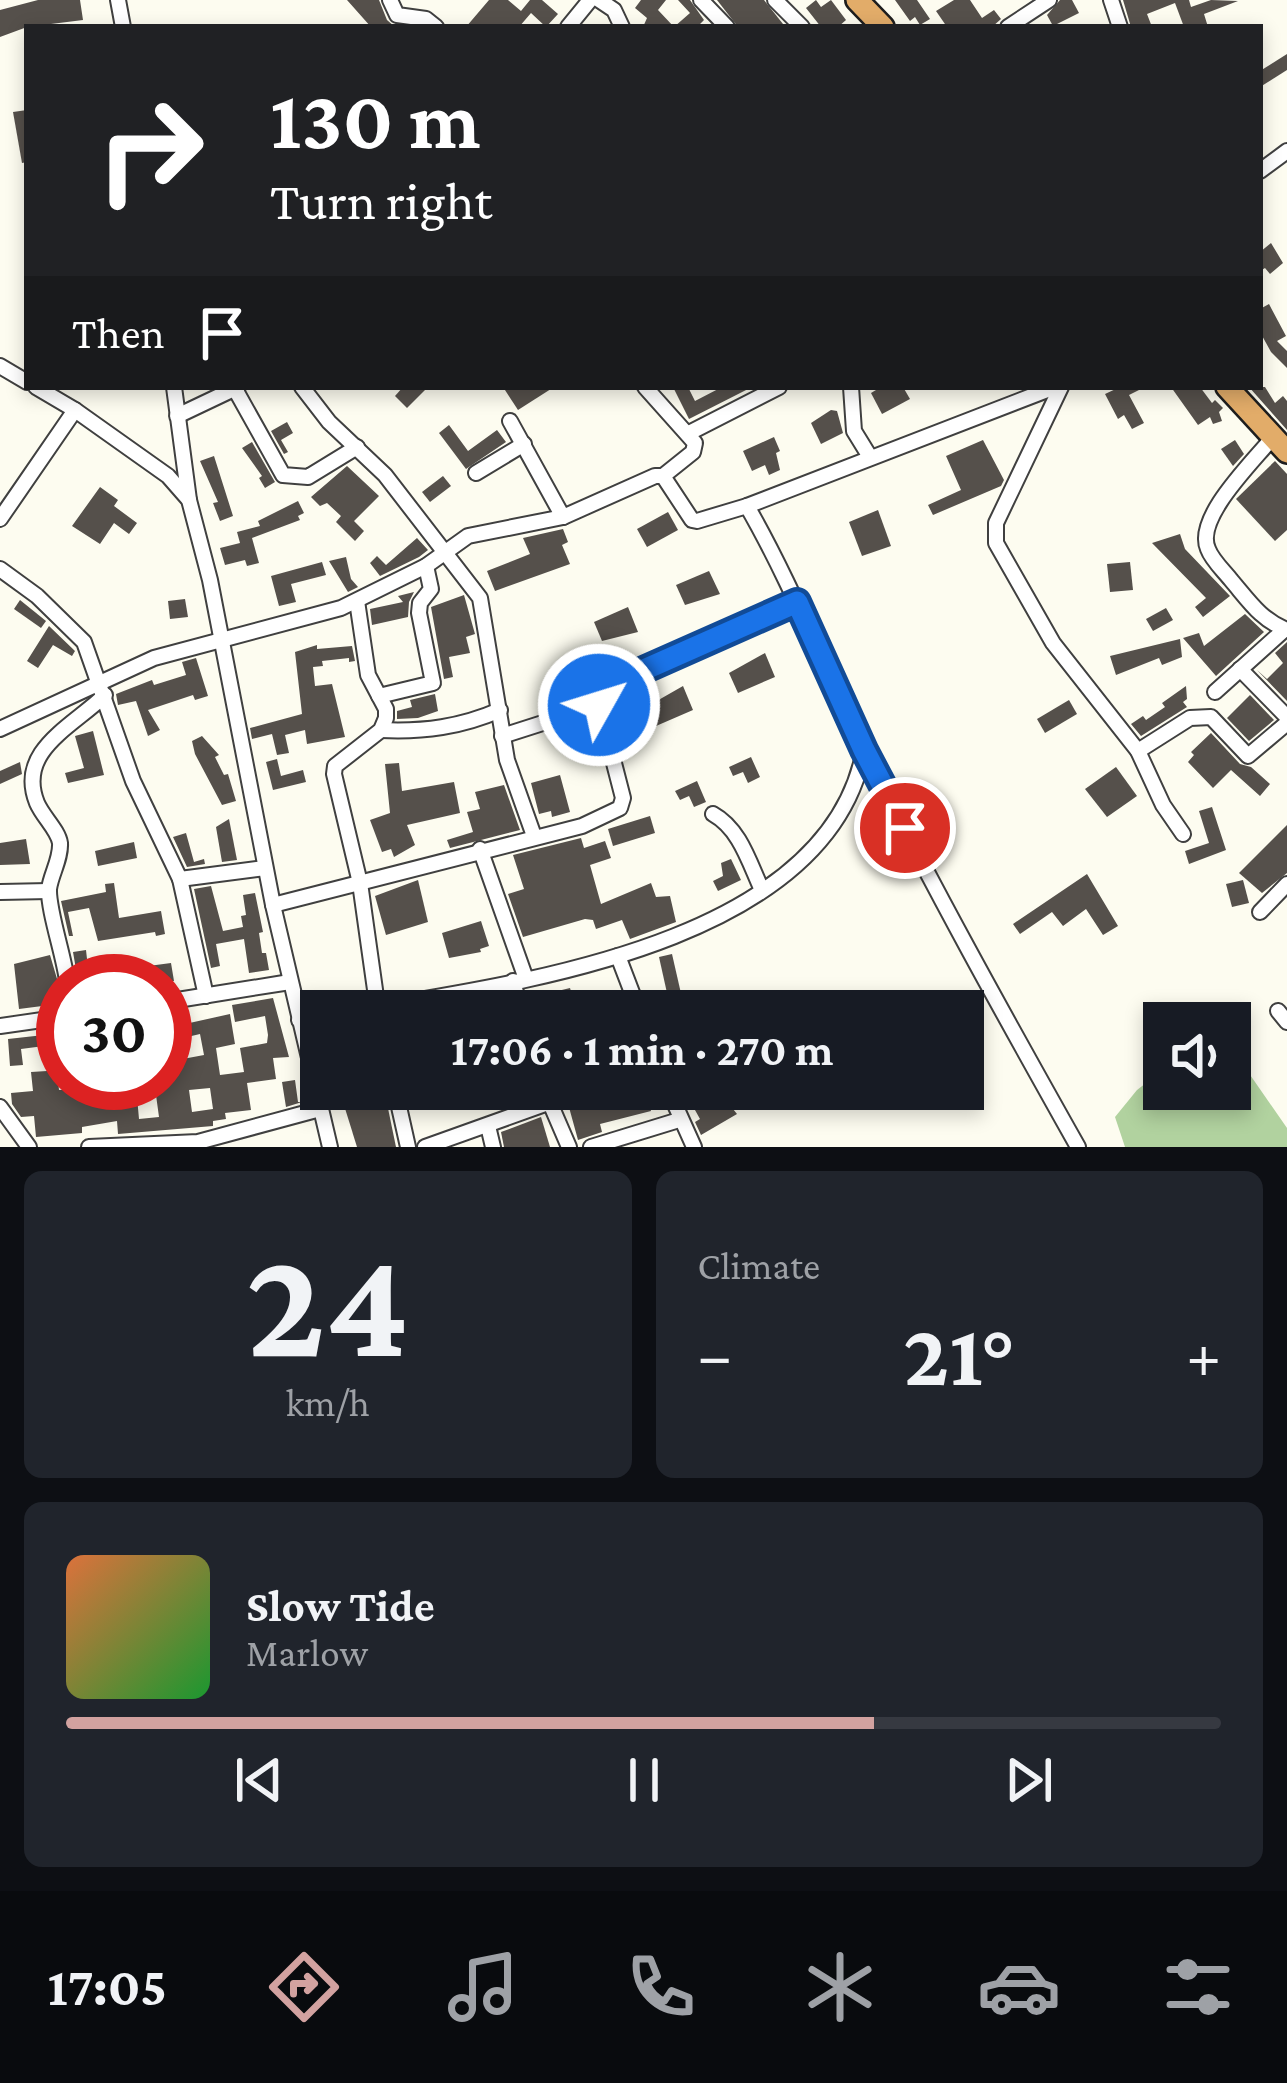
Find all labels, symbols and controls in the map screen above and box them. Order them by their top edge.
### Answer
icon: right [72,72,228,228]
text: 130 m [270,73,481,166]
text: Turn right [270,171,492,231]
icon: arrive [189,300,255,366]
text: Then [72,308,165,358]
position arrow [536,642,662,768]
pin [854,777,956,879]
icon: arrive [872,795,938,861]
speed limit sign: 30 [36,954,192,1110]
map controls [1143,1002,1251,1110]
button: sound [1143,1002,1251,1110]
text: 17:06 · 1 min · 270 m [451,1025,833,1075]
text: 24 [246,1216,410,1390]
text: Climate [698,1244,820,1287]
text: 21° [903,1304,1015,1404]
text: − [698,1318,732,1391]
text: + [1186,1318,1221,1391]
text: km/h [286,1381,370,1424]
text: Slow Tide [246,1581,435,1631]
text: Marlow [246,1631,368,1674]
icon: previous [226,1747,292,1813]
icon: pause [611,1747,677,1813]
icon: next [996,1747,1062,1813]
icon: directions [262,1945,346,2029]
icon: music [441,1945,525,2029]
icon: phone [619,1945,703,2029]
icon: climate [798,1945,882,2029]
icon: car [977,1945,1061,2029]
icon: filters [1156,1945,1240,2029]
text: 17:05 [47,1957,167,2017]

